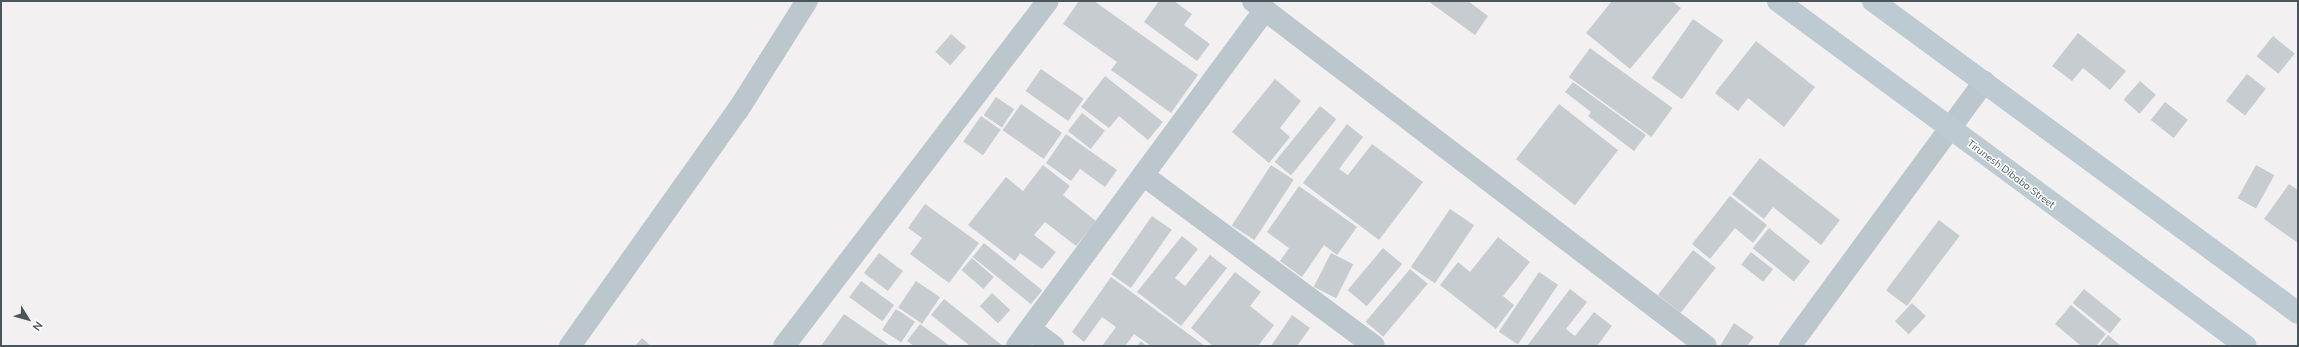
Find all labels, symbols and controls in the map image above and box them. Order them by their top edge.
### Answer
street label: Tirunesh Dibaba Street [1965,137,2057,211]
north arrow [8,299,48,339]
text: N [29,319,46,334]

